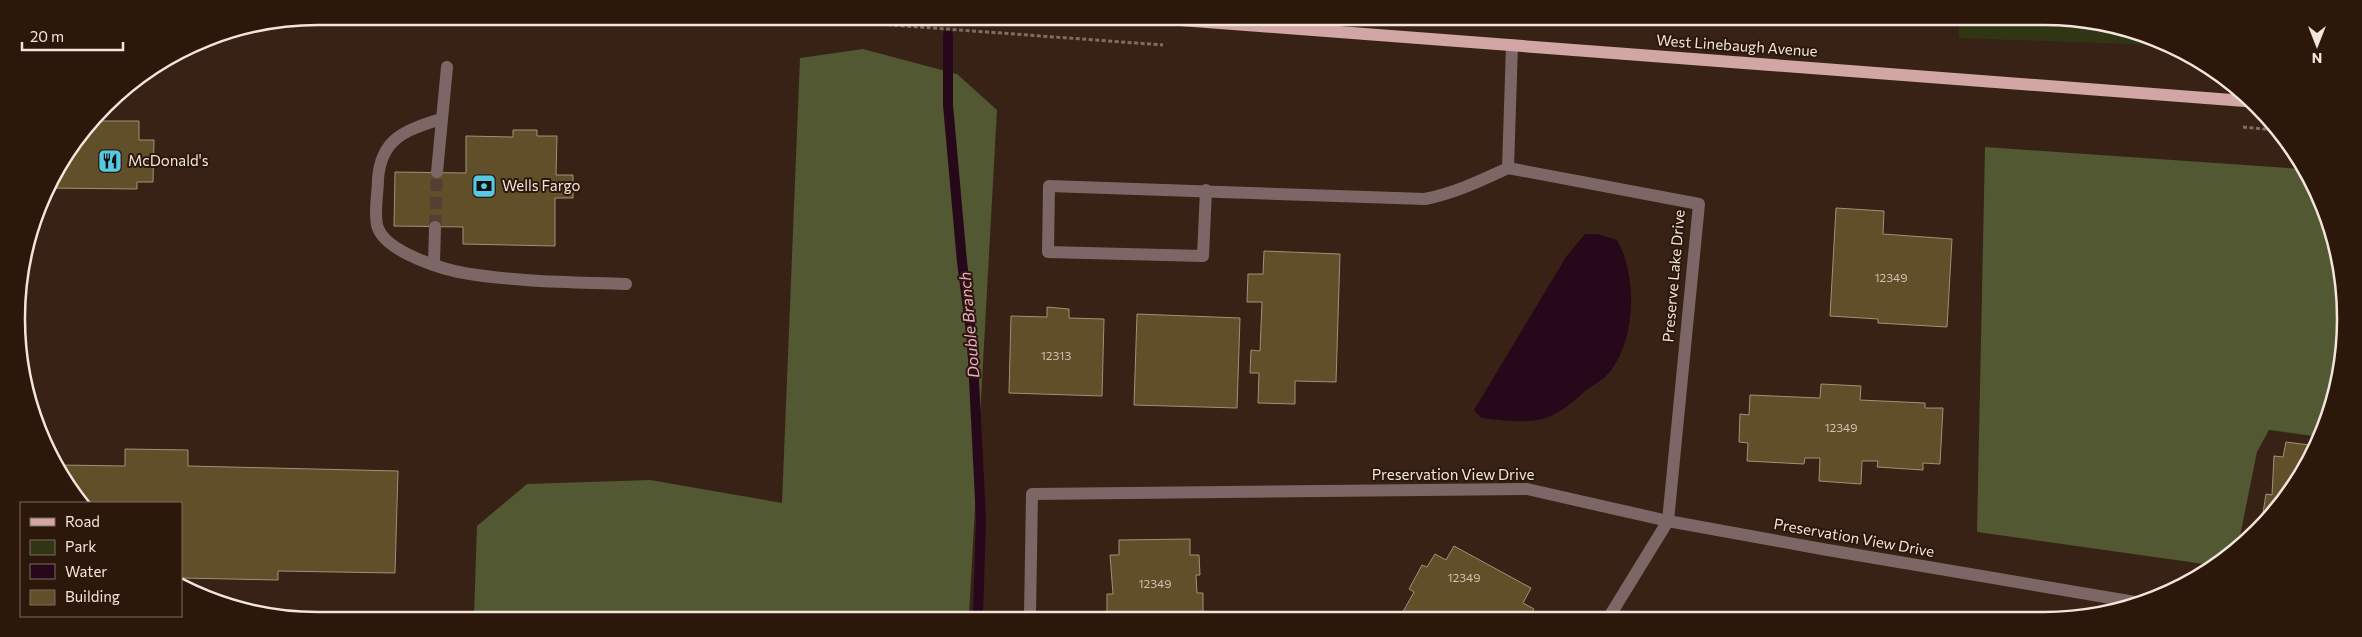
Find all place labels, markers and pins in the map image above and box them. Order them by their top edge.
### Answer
restaurant icon: McDonald's [97,148,123,174]
place label: McDonald's [128,151,209,169]
bank icon: Wells Fargo [471,173,497,199]
place label: Wells Fargo [502,176,581,194]

